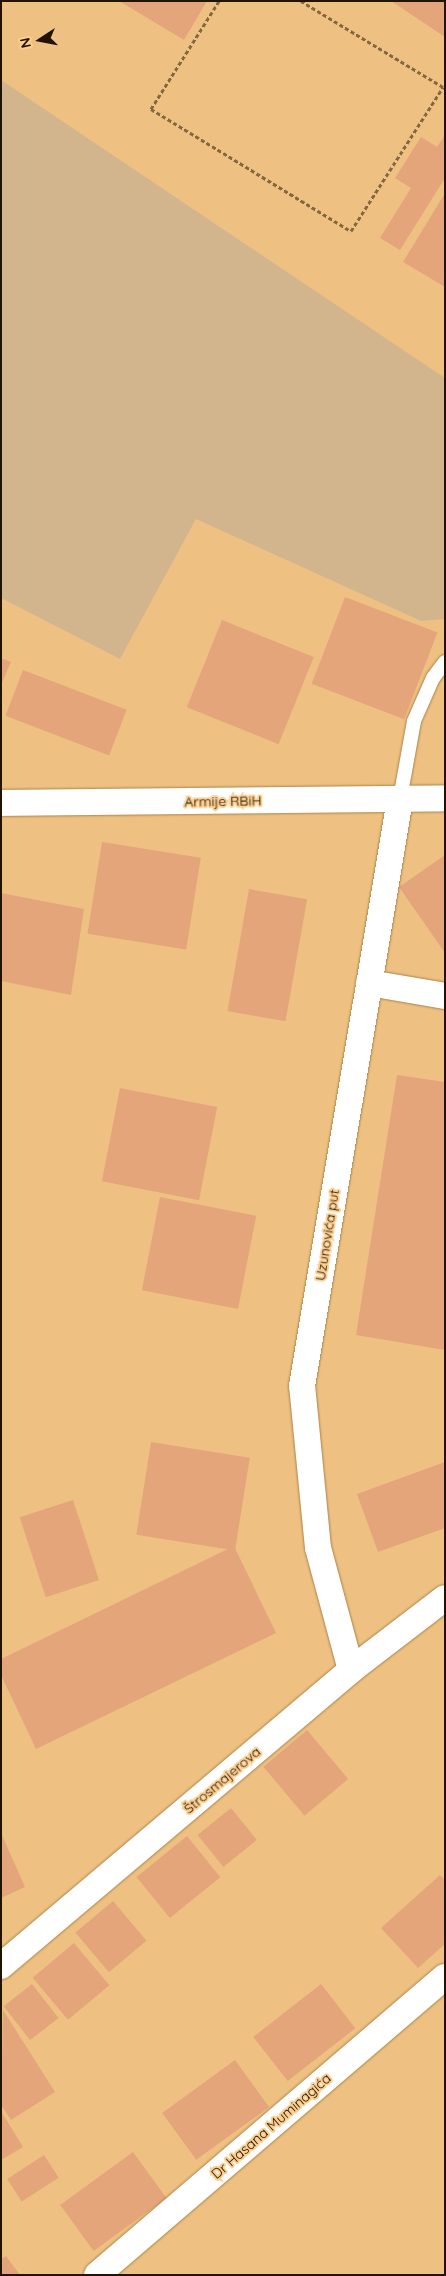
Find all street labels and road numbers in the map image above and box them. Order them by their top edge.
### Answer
street label: Armije RBiH [184,792,262,810]
street label: Uzunovića put [311,1188,343,1282]
street label: Štrosmajerova [180,1743,264,1817]
street label: Dr Hasana Muminagića [208,2070,334,2182]

